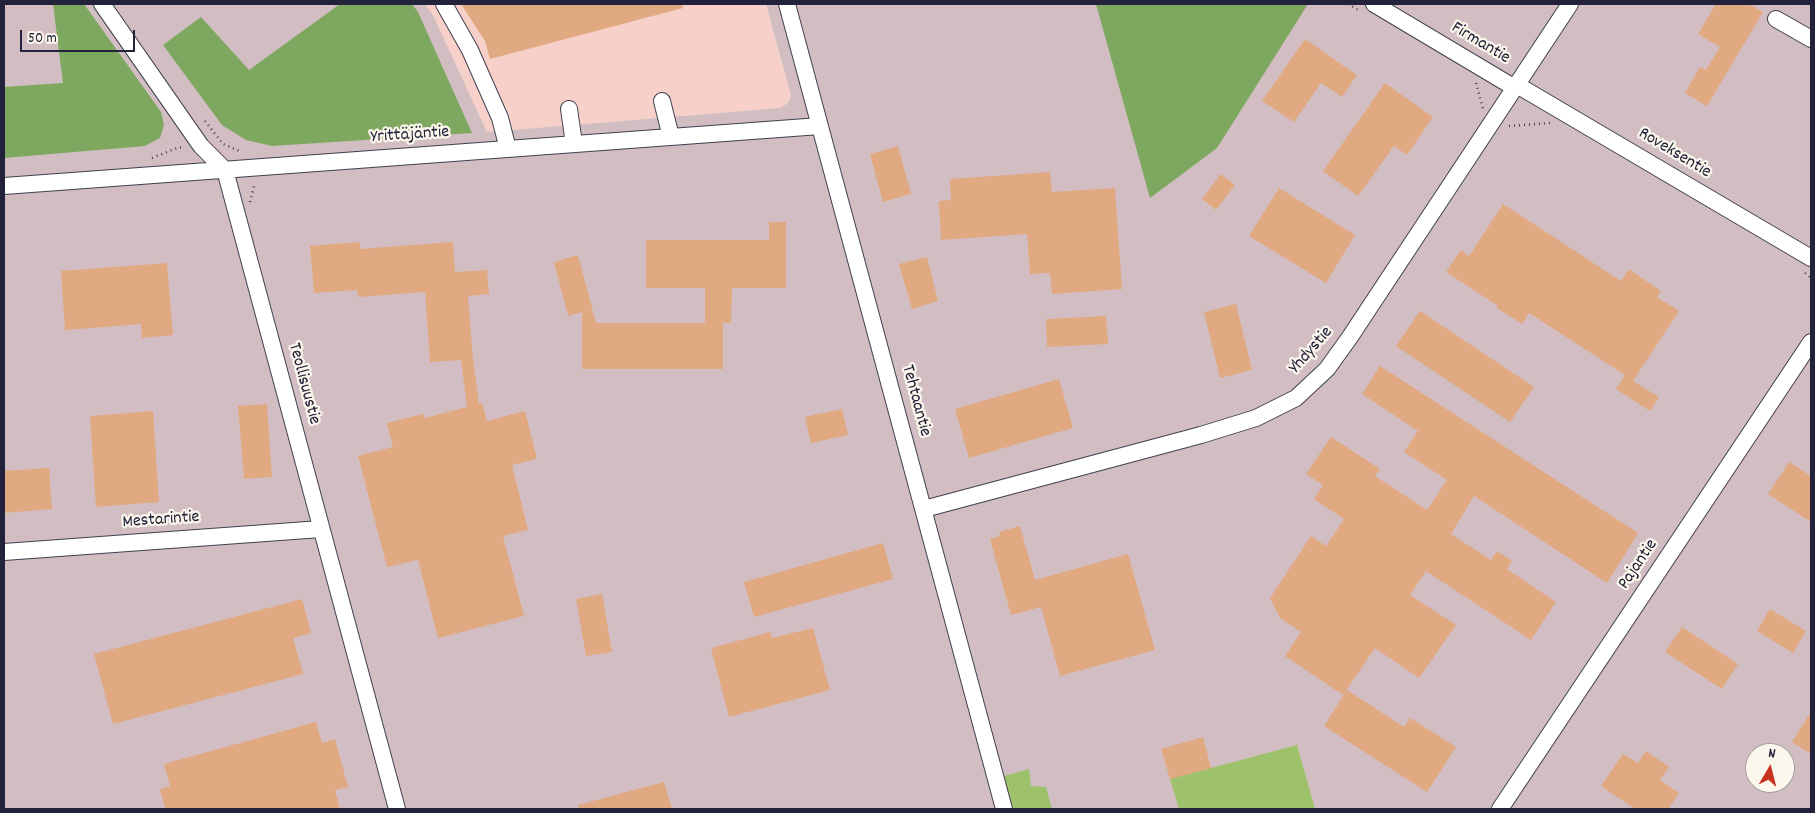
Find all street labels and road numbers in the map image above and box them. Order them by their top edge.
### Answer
street label: Firmantie [1447,18,1513,70]
street label: Yrittäjäntie [370,122,450,150]
street label: Roveksentie [1634,124,1714,184]
street label: Yhdystie [1285,323,1339,379]
street label: Teollisuustie [282,341,324,427]
street label: Tehtaantie [895,363,935,439]
street label: Mestarintie [122,508,200,534]
street label: Pajantie [1614,536,1664,594]

